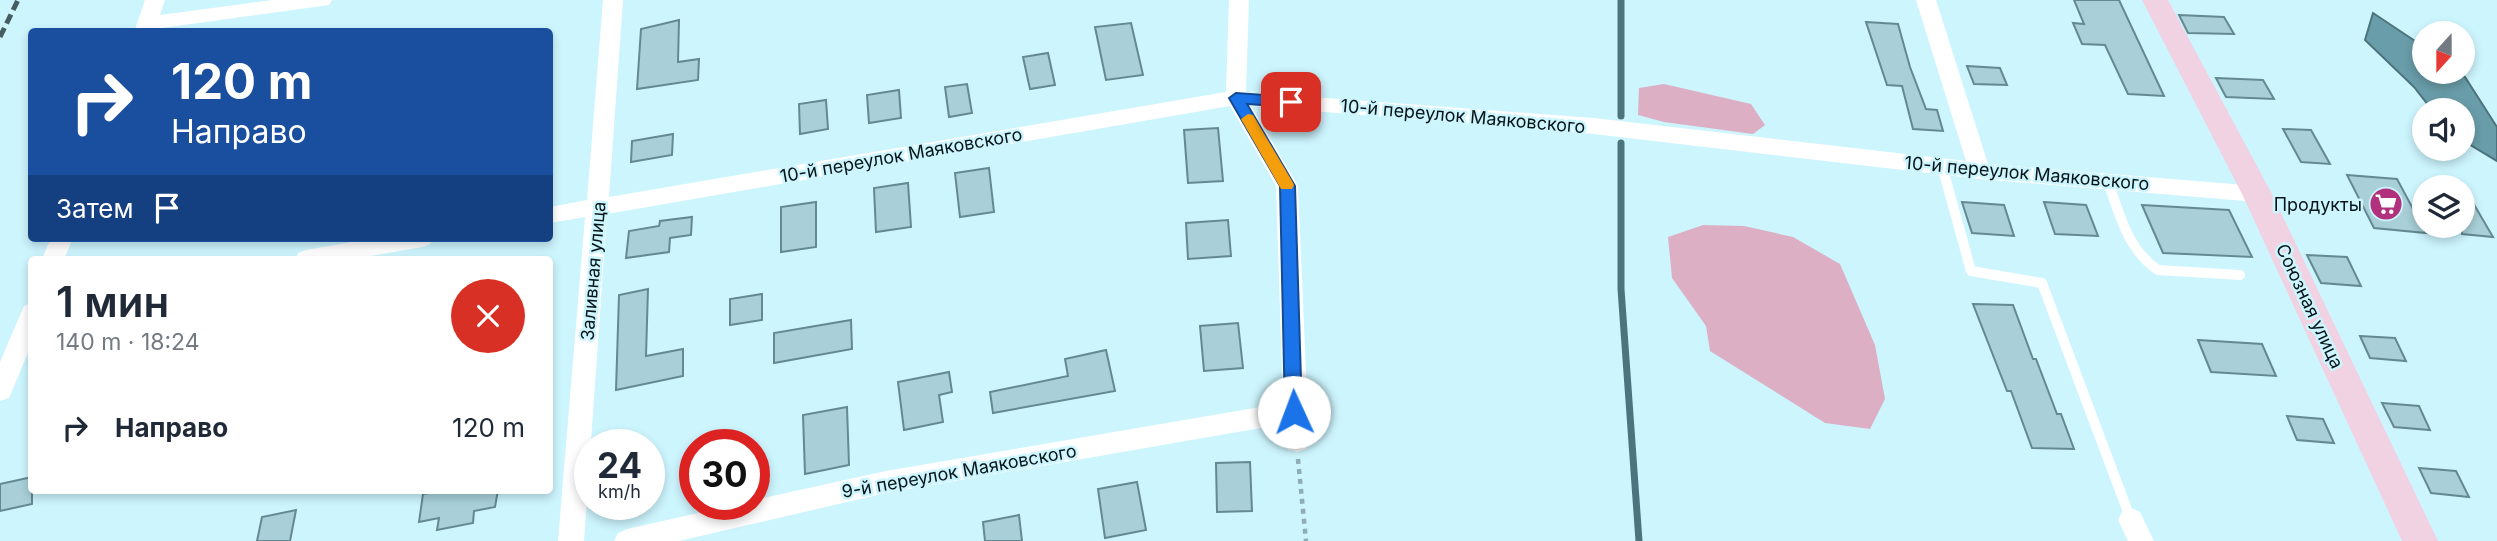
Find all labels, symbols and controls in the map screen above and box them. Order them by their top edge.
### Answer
north arrow [2412,21,2474,84]
map controls [2412,21,2475,238]
text: 120 m [171,52,312,111]
icon: right [56,56,147,147]
pin [1261,72,1321,132]
icon: arrive [1272,83,1310,121]
street label: 10-й переулок Маяковского [1340,95,1586,137]
button: sound [2412,98,2475,161]
text: Направо [171,112,307,151]
street label: 10-й переулок Маяковского [778,123,1024,187]
street label: 10-й переулок Маяковского [1904,152,2150,194]
button: layers [2412,175,2475,238]
supermarket icon: Продукты [2367,185,2405,223]
icon: arrive [148,189,186,227]
text: Затем [56,193,134,224]
place label: Продукты [2274,194,2362,215]
street label: Заливная улица [576,201,610,341]
street label: Союзная улица [2272,240,2348,372]
text: 1 мин [56,276,169,327]
button: close [451,279,525,353]
text: 140 m · 18:24 [56,328,200,356]
position arrow [1257,375,1331,449]
icon: right [56,409,94,447]
text: Направо [115,412,228,443]
text: 120 m [452,412,525,443]
speed limit sign: 30 [679,429,770,520]
street label: 9-й переулок Маяковского [840,440,1078,502]
text: 24 [597,444,642,486]
text: km/h [598,481,641,502]

